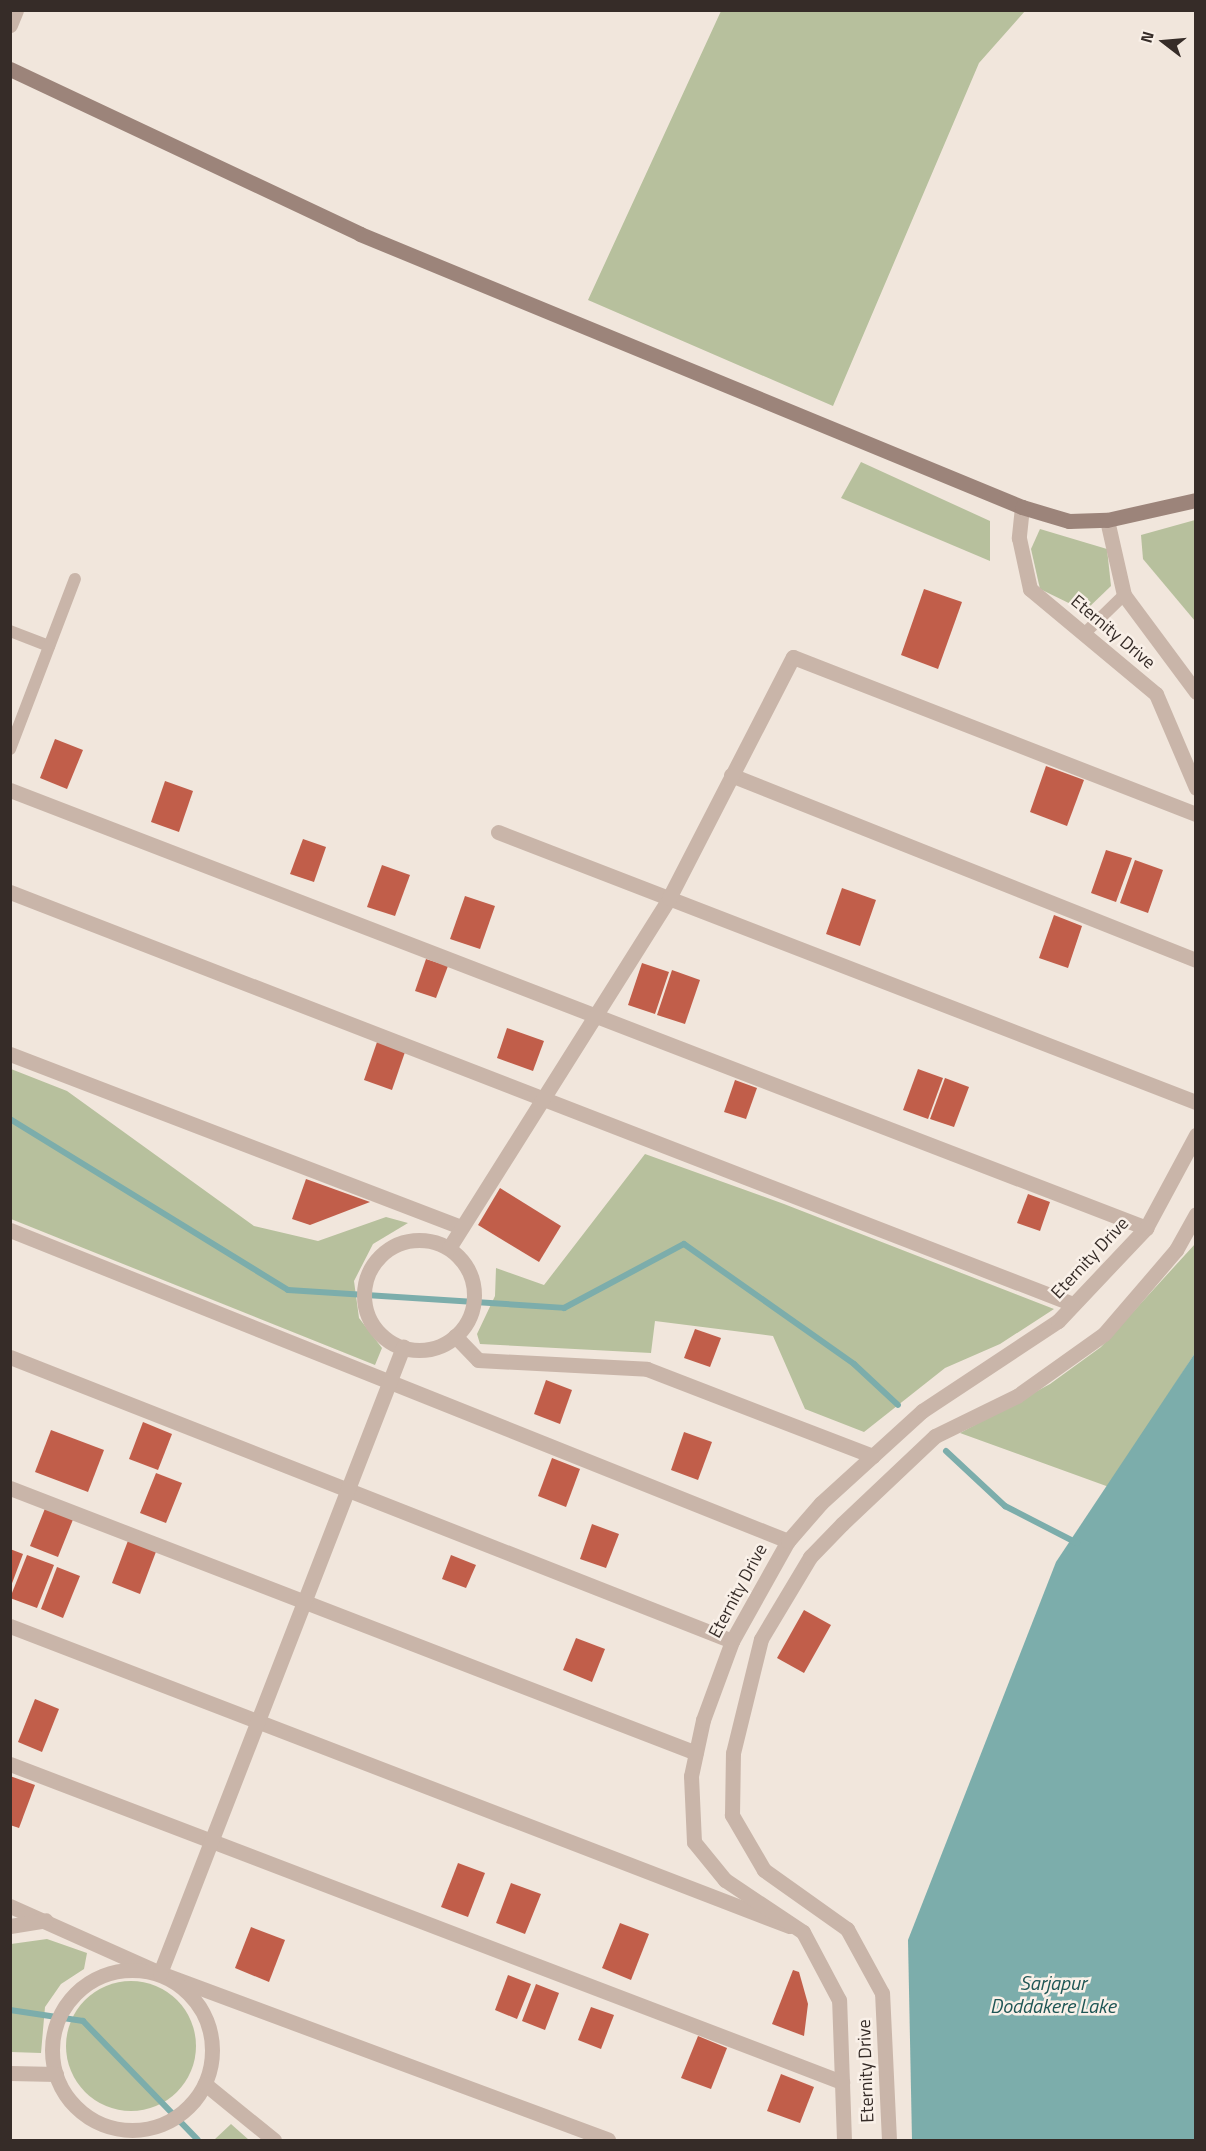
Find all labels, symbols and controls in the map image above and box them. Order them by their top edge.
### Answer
north arrow [1134,12,1194,72]
text: N [1134,28,1160,46]
street label: Eternity Drive [1066,590,1160,674]
street label: Eternity Drive [1047,1213,1133,1303]
street label: Eternity Drive [704,1540,772,1642]
water label: Sarjapur Doddakere Lake [990,1970,1116,2017]
street label: Eternity Drive [853,2019,879,2123]

